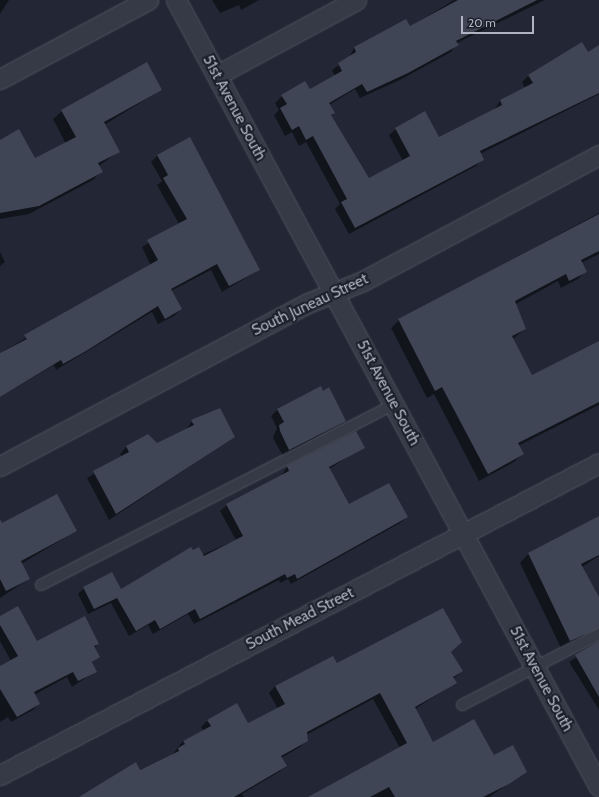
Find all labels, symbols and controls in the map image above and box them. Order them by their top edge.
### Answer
scale bar [463,8,536,34]
text: 20 m [468,15,496,30]
street label: 51st Avenue South [199,52,269,164]
street label: South Juneau Street [249,270,371,340]
street label: 51st Avenue South [353,337,423,449]
street label: South Mead Street [243,584,357,654]
street label: 51st Avenue South [506,623,576,735]

